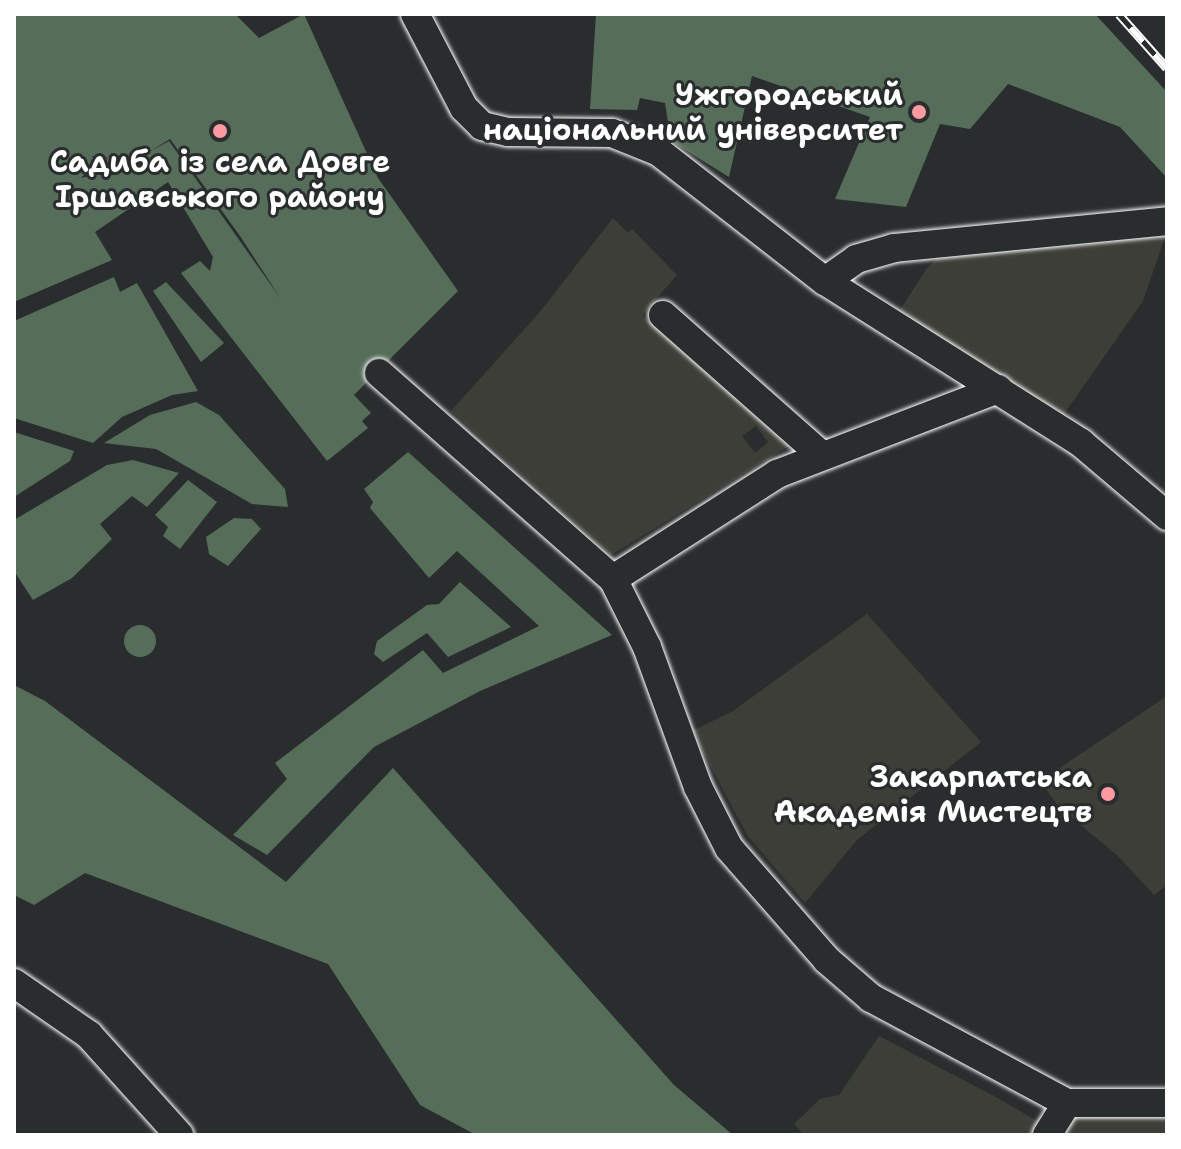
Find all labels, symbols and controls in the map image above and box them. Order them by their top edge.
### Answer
place label: Ужгородський національний університет [483,77,903,148]
marker: Ужгородський національний університет [910,103,928,121]
marker: Садиба із села Довге Іршавського району [211,122,229,140]
place label: Садиба із села Довге Іршавського району [50,144,390,214]
place label: Закарпатська Академія Мистецтв [774,759,1092,830]
marker: Закарпатська Академія Мистецтв [1099,785,1117,803]

